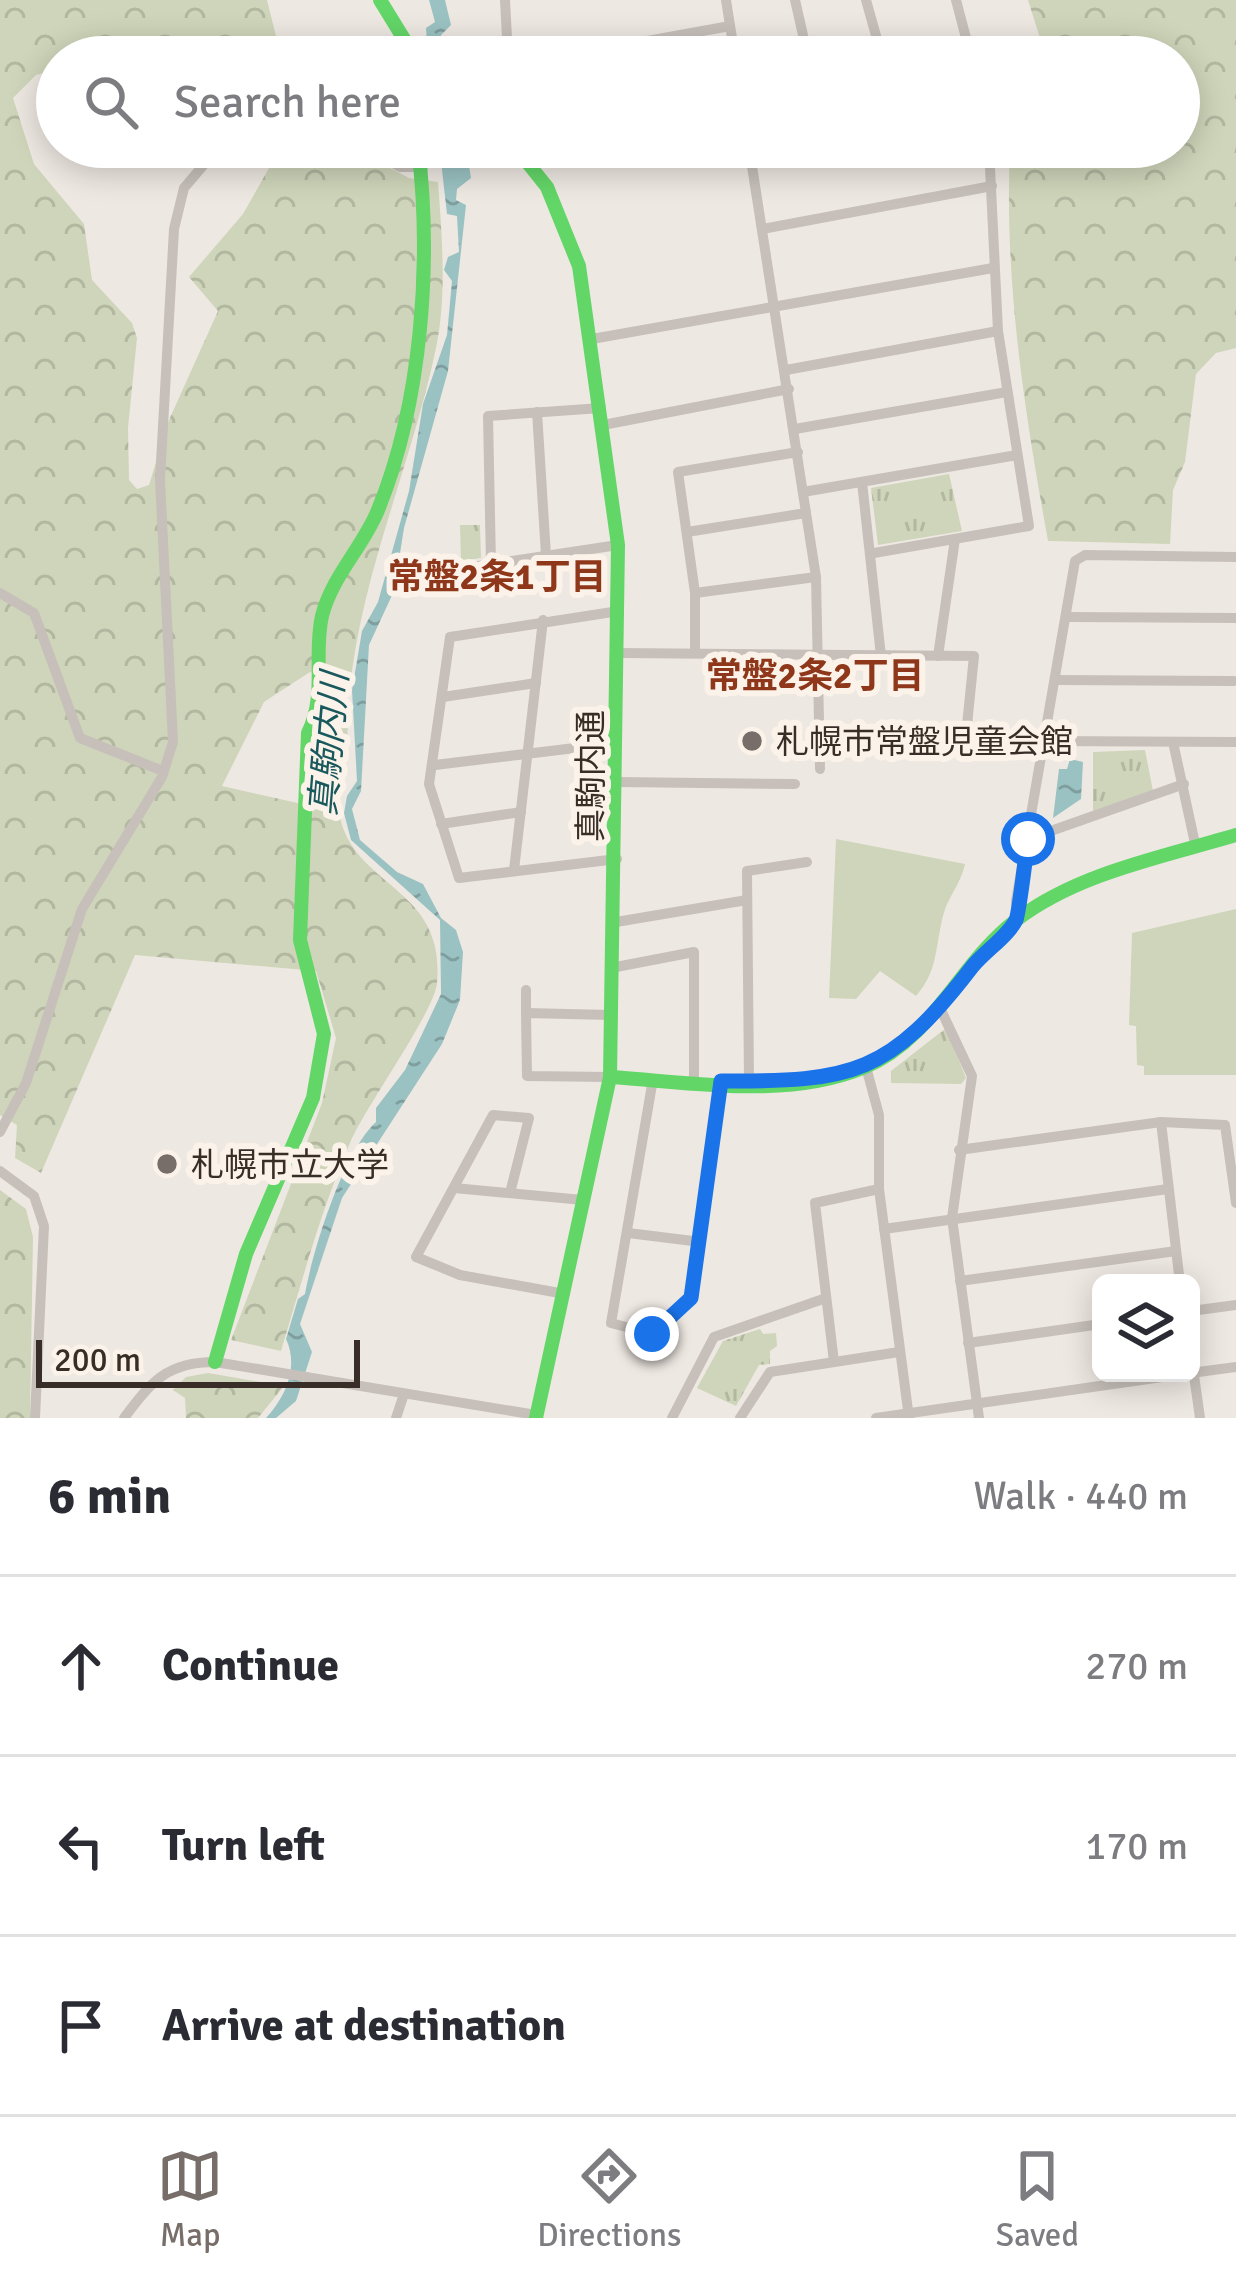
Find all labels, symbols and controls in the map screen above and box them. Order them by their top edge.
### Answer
search box [36,36,1200,168]
icon: search [78,69,144,135]
text: Search here [174,75,401,130]
district label: 常盤2条1丁目 [388,555,606,600]
district label: 常盤2条2丁目 [706,654,924,699]
water label: 真駒内川 [301,666,359,818]
street label: 真駒内通 [571,710,612,842]
place label: 札幌市常盤児童会館 [776,722,1073,763]
marker: 札幌市常盤児童会館 [739,728,765,754]
route start [1001,812,1055,866]
place label: 札幌市立大学 [191,1145,389,1186]
marker: 札幌市立大学 [154,1151,180,1177]
map controls [1092,1274,1200,1382]
button: layers [1092,1274,1200,1382]
route end [625,1307,679,1361]
scale bar [36,1334,360,1387]
text: 200 m [54,1340,141,1381]
text: 6 min [48,1465,171,1528]
text: Walk · 440 m [974,1472,1188,1520]
icon: ahead [48,1633,114,1699]
text: Continue [162,1638,339,1693]
text: 270 m [1085,1642,1188,1690]
icon: left [48,1813,114,1879]
text: Turn left [162,1818,325,1873]
text: 170 m [1085,1822,1188,1870]
icon: arrive [48,1993,114,2059]
text: Arrive at destination [162,1998,566,2053]
tab: Map [157,2143,223,2256]
tab: Directions [537,2143,682,2256]
tab: Saved [996,2143,1079,2256]

